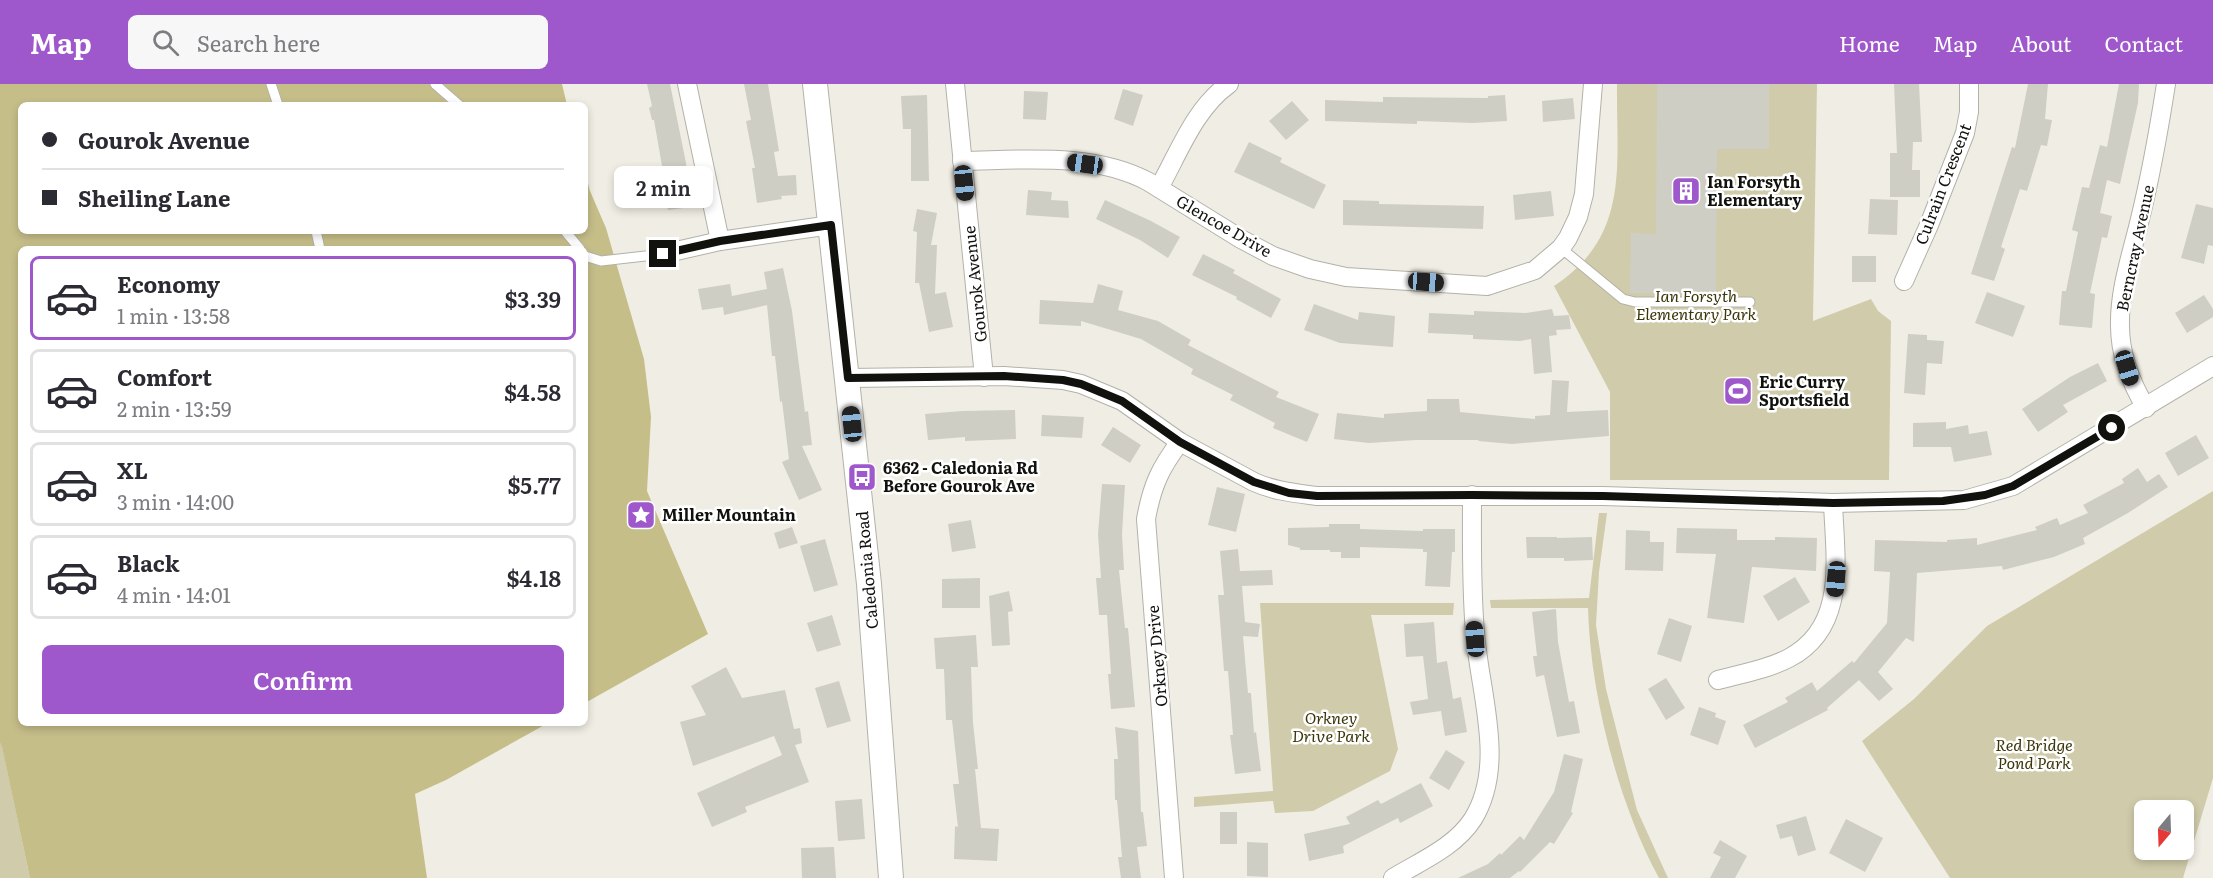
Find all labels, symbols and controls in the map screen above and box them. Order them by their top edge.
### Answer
search box [128,15,548,69]
text: Map [30,21,92,63]
icon: search [149,26,182,59]
text: Search here [197,26,320,59]
text: Home [1839,27,1900,58]
text: Map [1933,27,1977,58]
text: About [2010,27,2072,58]
text: Contact [2105,27,2183,58]
street label: Culrain Crescent [1908,119,1976,248]
text: Gourok Avenue [78,123,250,156]
car [1066,153,1104,175]
car [953,164,975,202]
callout: 2 min [614,167,712,209]
place label: Ian Forsyth Elementary [1707,169,1802,211]
text: 2 min [636,172,691,202]
building icon: Ian Forsyth Elementary [1670,175,1702,207]
text: Sheiling Lane [78,181,230,214]
street label: Berncray Avenue [2109,182,2159,313]
street label: Glencoe Drive [1172,188,1277,262]
street label: Gourok Avenue [956,225,992,344]
route end [649,240,676,267]
text: Economy [117,267,220,300]
icon: car [45,271,99,325]
car [1407,272,1445,292]
text: $3.39 [505,282,561,315]
park label: Ian Forsyth Elementary Park [1636,283,1757,325]
text: 1 min · 13:58 [117,300,230,330]
car [2113,348,2141,388]
text: Comfort [117,360,212,393]
icon: car [45,364,99,418]
place label: Eric Curry Sportsfield [1759,369,1850,411]
text: $4.58 [504,375,561,408]
sports icon: Eric Curry Sportsfield [1722,375,1754,407]
text: 2 min · 13:59 [117,393,231,423]
car [841,405,863,443]
route start [2098,414,2125,441]
text: XL [117,453,148,486]
place label: 6362 - Caledonia Rd Before Gourok Ave [883,455,1039,497]
icon: car [45,457,99,511]
bus stop icon: 6362 - Caledonia Rd Before Gourok Ave [846,461,878,493]
text: $5.77 [508,468,561,501]
text: 3 min · 14:00 [117,486,234,516]
place icon: Miller Mountain [625,499,657,531]
place label: Miller Mountain [662,502,796,526]
street label: Caledonia Road [849,510,883,630]
text: Black [117,546,179,579]
icon: car [45,550,99,604]
car [1825,560,1847,598]
text: $4.18 [506,561,561,594]
text: 4 min · 14:01 [117,579,231,609]
street label: Orkney Drive [1140,604,1172,708]
car [1465,620,1485,658]
button: Confirm [42,645,564,714]
park label: Orkney Drive Park [1292,705,1370,747]
park label: Red Bridge Pond Park [1995,732,2073,774]
north arrow [2134,800,2194,860]
map controls [2134,800,2194,860]

